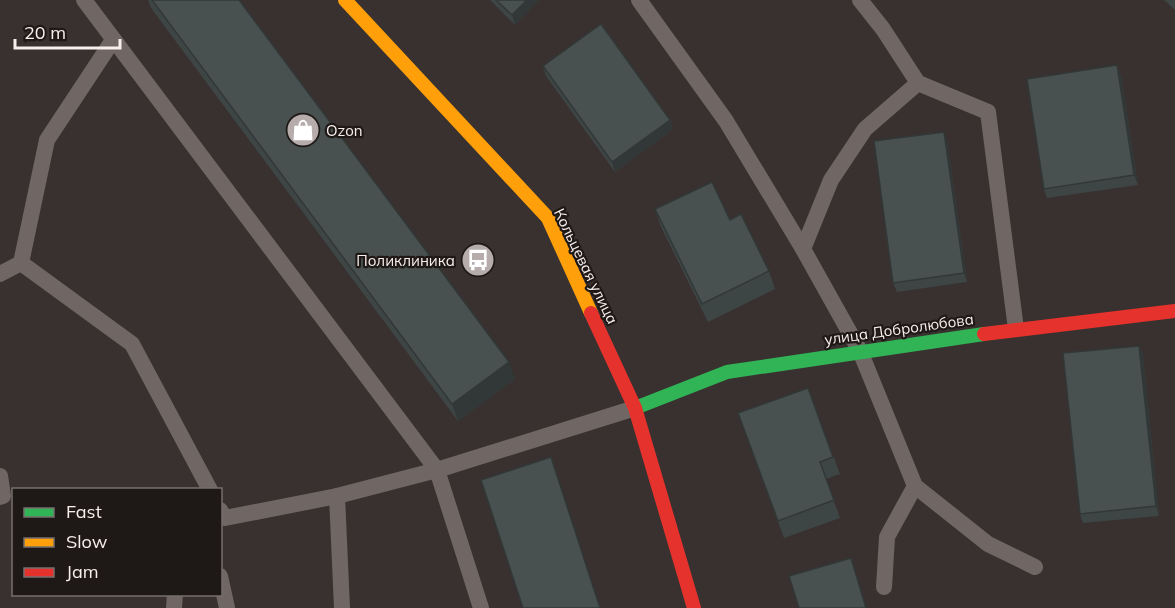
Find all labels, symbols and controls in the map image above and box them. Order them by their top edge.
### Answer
scale bar [15,12,120,50]
text: 20 m [24,21,66,44]
shop icon: Ozon [285,112,321,148]
place label: Ozon [326,121,363,140]
street label: Кольцевая улица [550,205,622,327]
bus stop icon: Поликлиника [460,242,496,278]
place label: Поликлиника [356,251,455,270]
street label: улица Добролюбова [823,309,975,349]
legend [12,488,222,596]
text: Fast [66,500,102,523]
text: Slow [66,530,108,553]
text: Jam [66,560,99,583]

